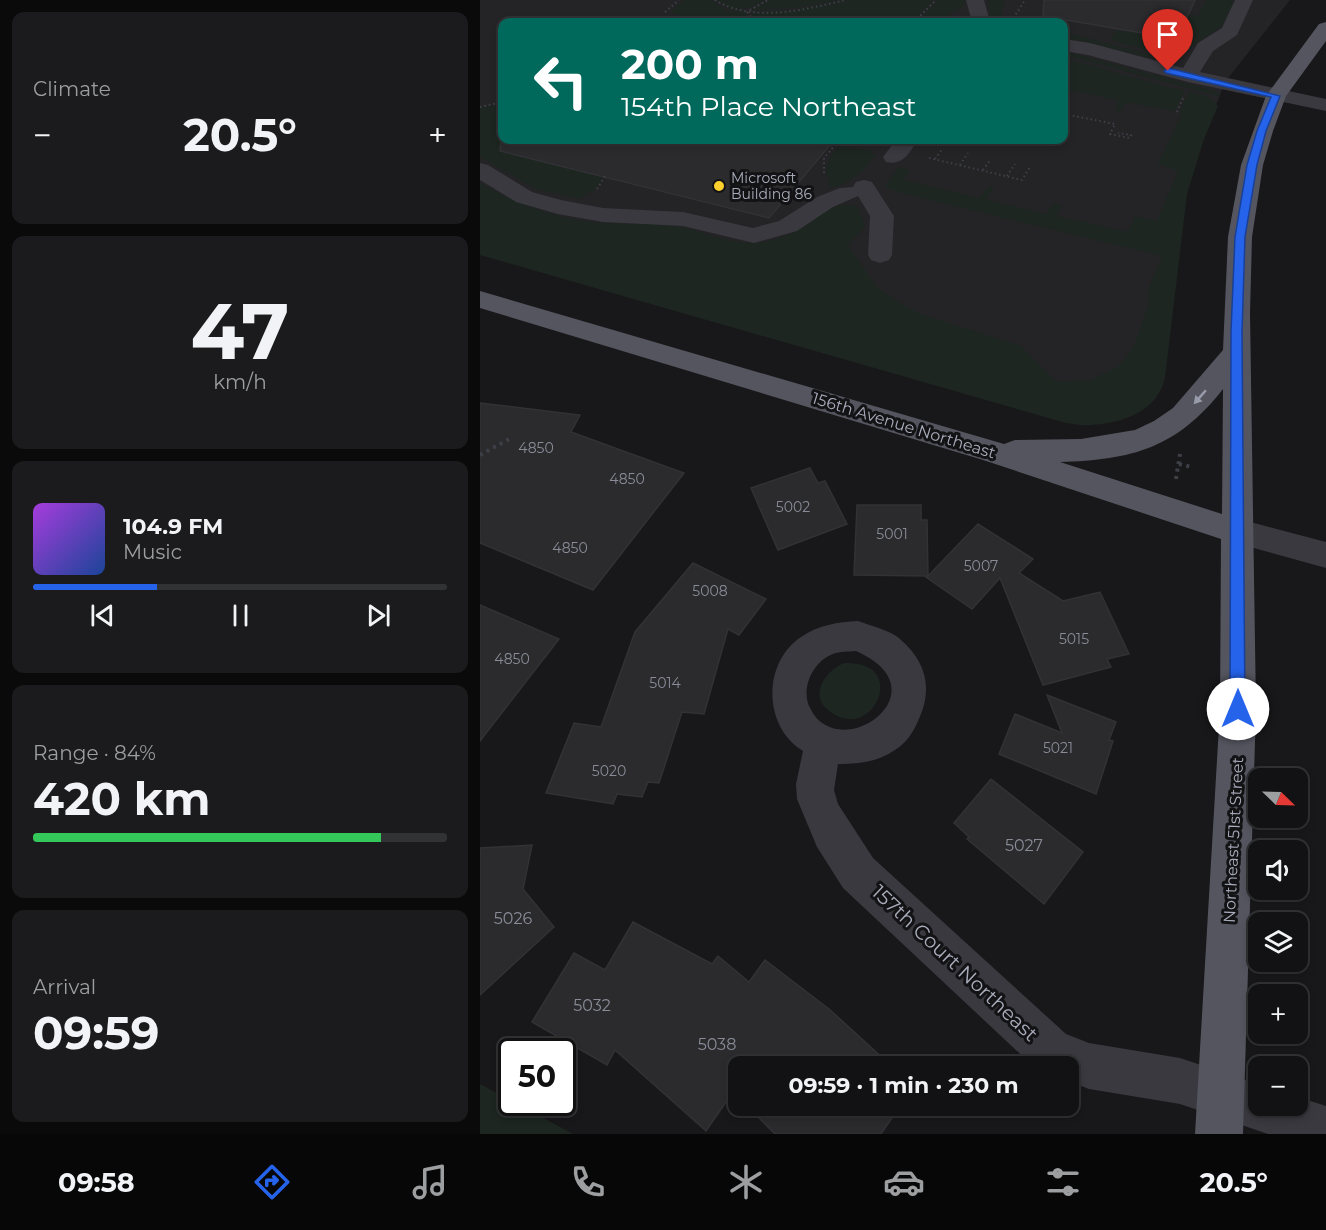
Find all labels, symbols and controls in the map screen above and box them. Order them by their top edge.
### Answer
pin [1142,9,1193,71]
icon: arrive [1151,18,1184,51]
text: 200 m [621,38,759,90]
icon: left [522,42,600,120]
text: Climate [33,77,111,101]
text: 154th Place Northeast [621,90,916,123]
text: 20.5° [183,107,297,162]
text: − [33,115,52,155]
text: + [428,115,447,155]
place label: Microsoft Building 86 [731,169,812,203]
marker: Microsoft Building 86 [712,179,726,193]
text: 47 [191,283,289,379]
text: km/h [213,370,267,394]
street label: 156th Avenue Northeast [810,388,998,463]
one-way arrow [1194,389,1207,404]
house number: 4850 [518,439,554,457]
house number: 4850 [609,470,645,488]
house number: 5002 [776,498,810,516]
text: 104.9 FM [123,513,223,540]
house number: 5001 [876,525,908,543]
house number: 4850 [552,539,588,557]
text: Music [123,540,182,564]
house number: 5007 [964,557,998,575]
house number: 5008 [692,582,728,600]
icon: previous [86,599,119,632]
icon: pause [224,599,257,632]
icon: next [362,599,395,632]
house number: 5015 [1059,630,1089,648]
house number: 4850 [494,650,530,668]
house number: 5014 [649,674,681,692]
position arrow [1206,677,1270,741]
house number: 5021 [1043,739,1073,757]
text: Range · 84% [33,741,156,765]
street label: Northeast 51st Street [1220,756,1247,923]
house number: 5020 [592,762,626,780]
north arrow [1248,768,1308,828]
map controls [1248,768,1308,1116]
text: 420 km [33,771,210,826]
house number: 5027 [1005,836,1043,855]
button: sound [1248,840,1308,900]
street label: 157th Court Northeast [867,880,1043,1046]
house number: 5026 [494,909,532,928]
button: layers [1248,912,1308,972]
text: Arrival [33,975,96,999]
button: + [1248,984,1308,1044]
house number: 5032 [573,996,611,1015]
text: 09:59 [33,1005,159,1060]
house number: 5038 [698,1035,736,1054]
speed limit sign: 50 [498,1038,576,1116]
button: − [1248,1056,1308,1116]
text: 09:59 · 1 min · 230 m [788,1072,1019,1099]
icon: directions [251,1161,293,1203]
icon: music [409,1161,451,1203]
icon: phone [567,1161,609,1203]
icon: climate [725,1161,767,1203]
icon: car [883,1161,925,1203]
icon: filters [1042,1161,1084,1203]
text: 09:58 [58,1166,135,1199]
text: 20.5° [1200,1166,1268,1199]

